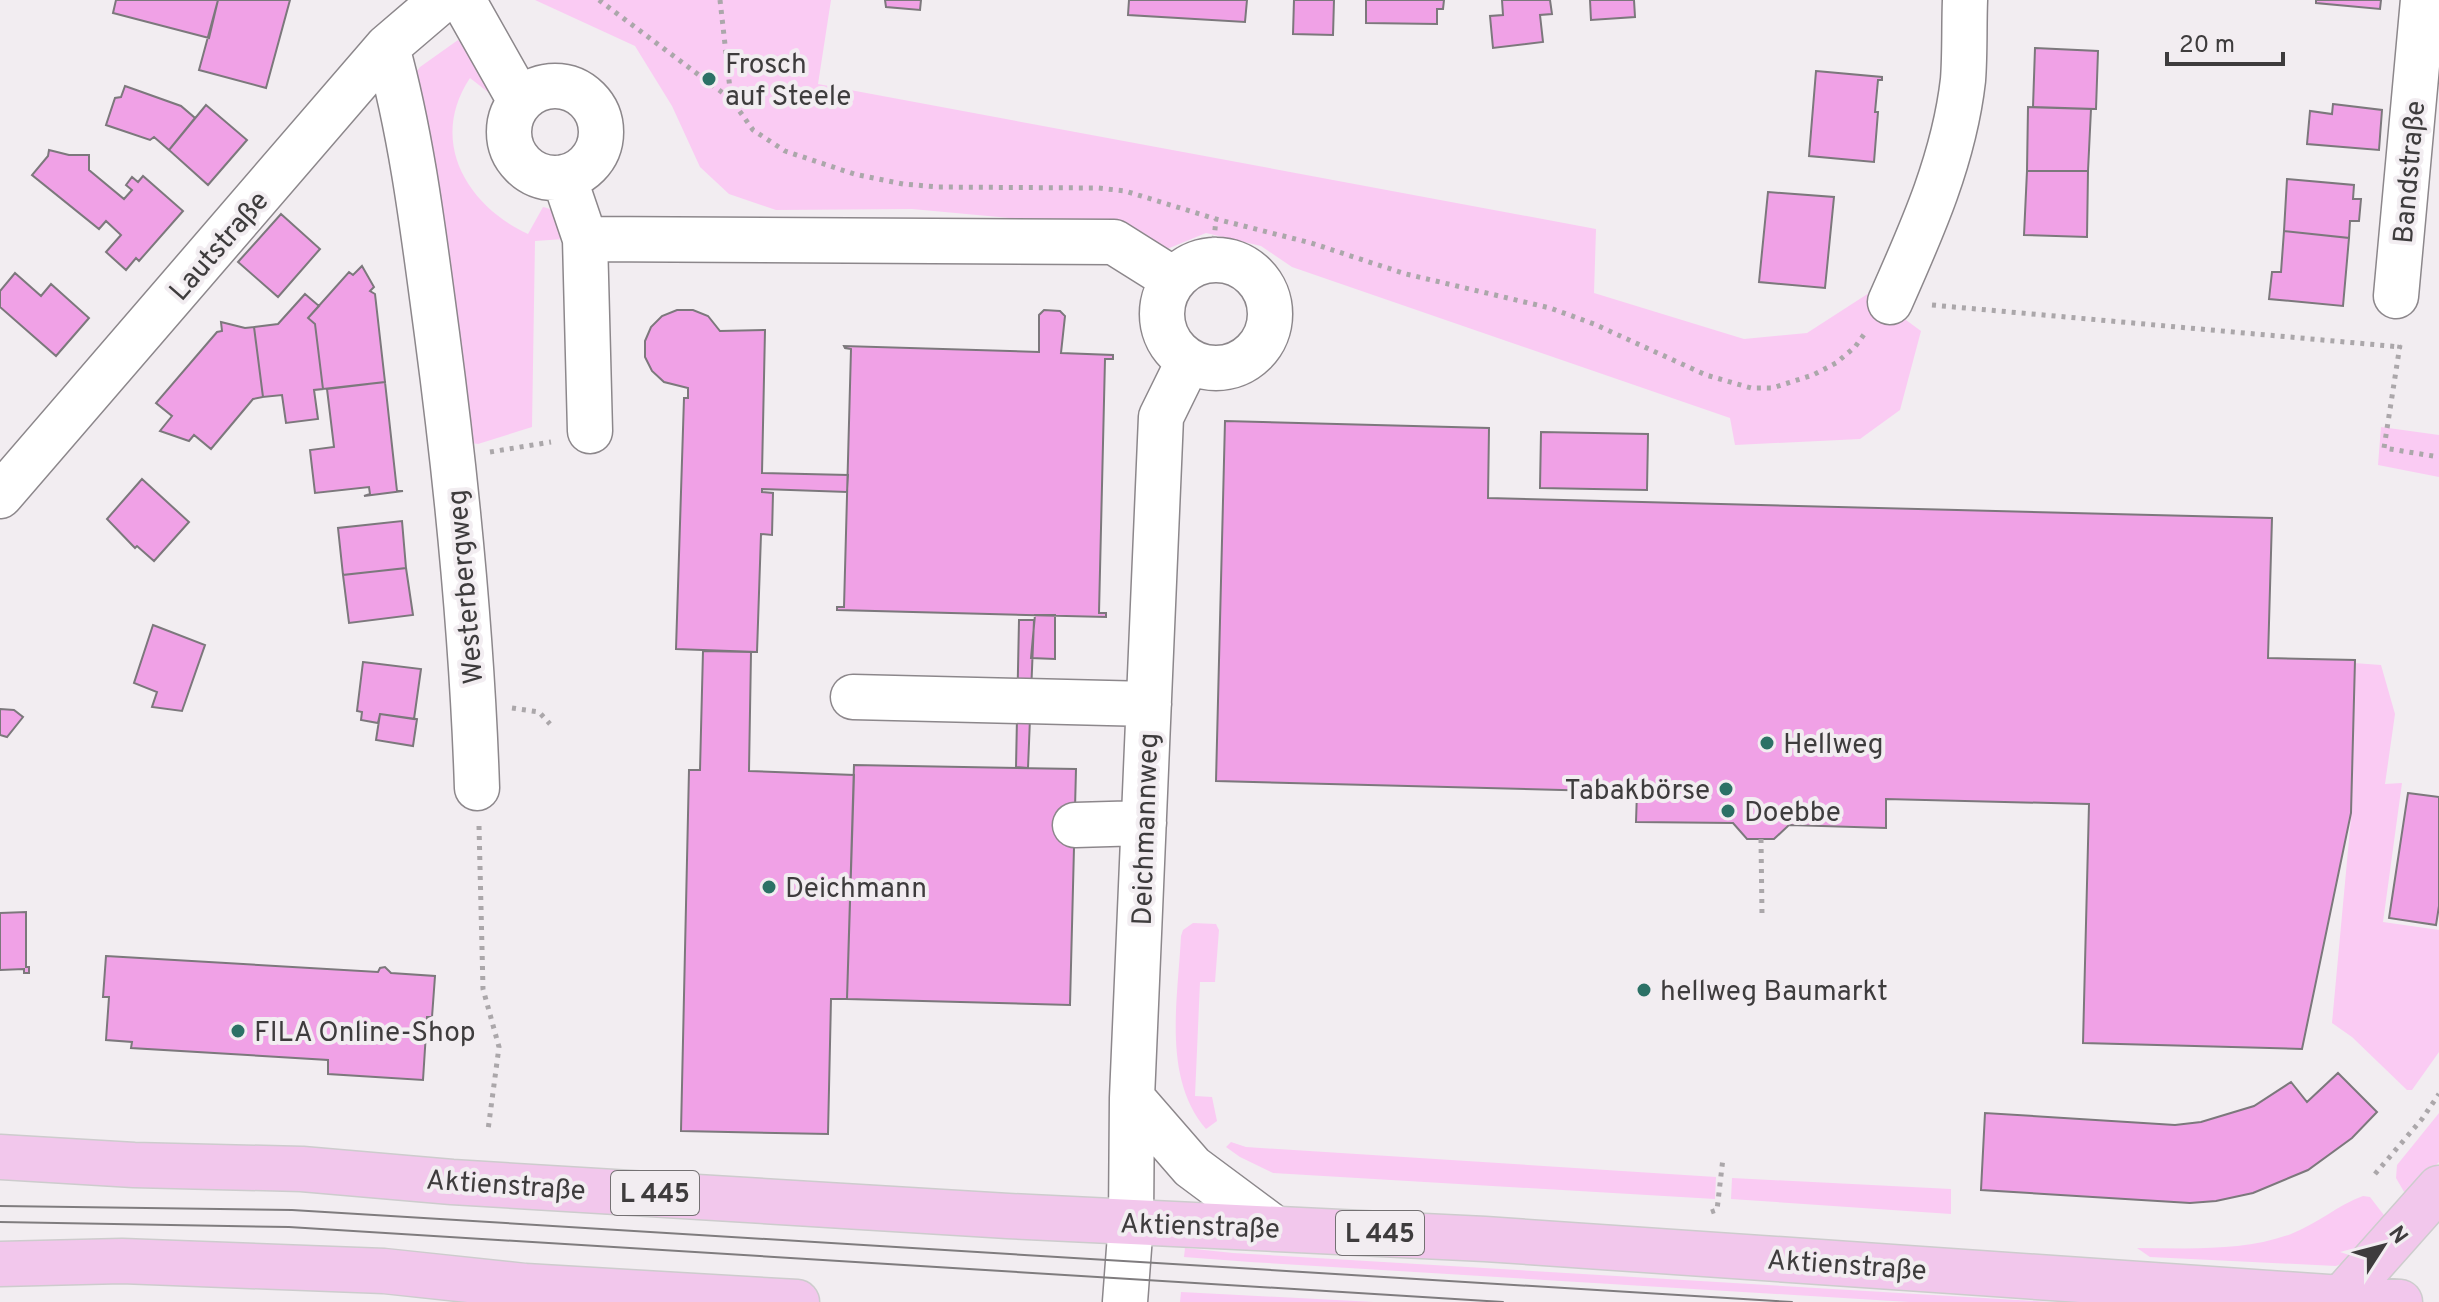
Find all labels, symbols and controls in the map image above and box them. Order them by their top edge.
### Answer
scale bar [2167,16,2283,66]
text: 20 m [2179,31,2235,61]
place label: Frosch auf Steele [725,48,851,116]
marker: Frosch auf Steele [700,70,718,88]
street label: Bandstraße [2387,99,2435,245]
street label: Lautstraße [163,184,278,309]
street label: Westerbergweg [441,488,493,686]
place label: Hellweg [1783,728,1883,764]
street label: Deichmannweg [1126,732,1168,926]
marker: Hellweg [1758,734,1776,752]
place label: Tabakbörse [1564,774,1710,810]
marker: Tabakbörse [1717,780,1735,798]
place label: Doebbe [1744,796,1841,832]
marker: Doebbe [1719,802,1737,820]
place label: Deichmann [785,872,927,908]
marker: Deichmann [760,878,778,896]
place label: hellweg Baumarkt [1660,975,1888,1011]
marker: hellweg Baumarkt [1635,981,1653,999]
place label: FILA Online-Shop [254,1016,476,1052]
marker: FILA Online-Shop [229,1022,247,1040]
street label: Aktienstraße [425,1163,587,1211]
road number: L 445 [611,1171,699,1215]
north arrow [2343,1206,2423,1286]
street label: Aktienstraße [1119,1207,1280,1249]
road number: L 445 [1336,1211,1424,1255]
text: N [2382,1221,2413,1250]
street label: Aktienstraße [1766,1243,1928,1291]

